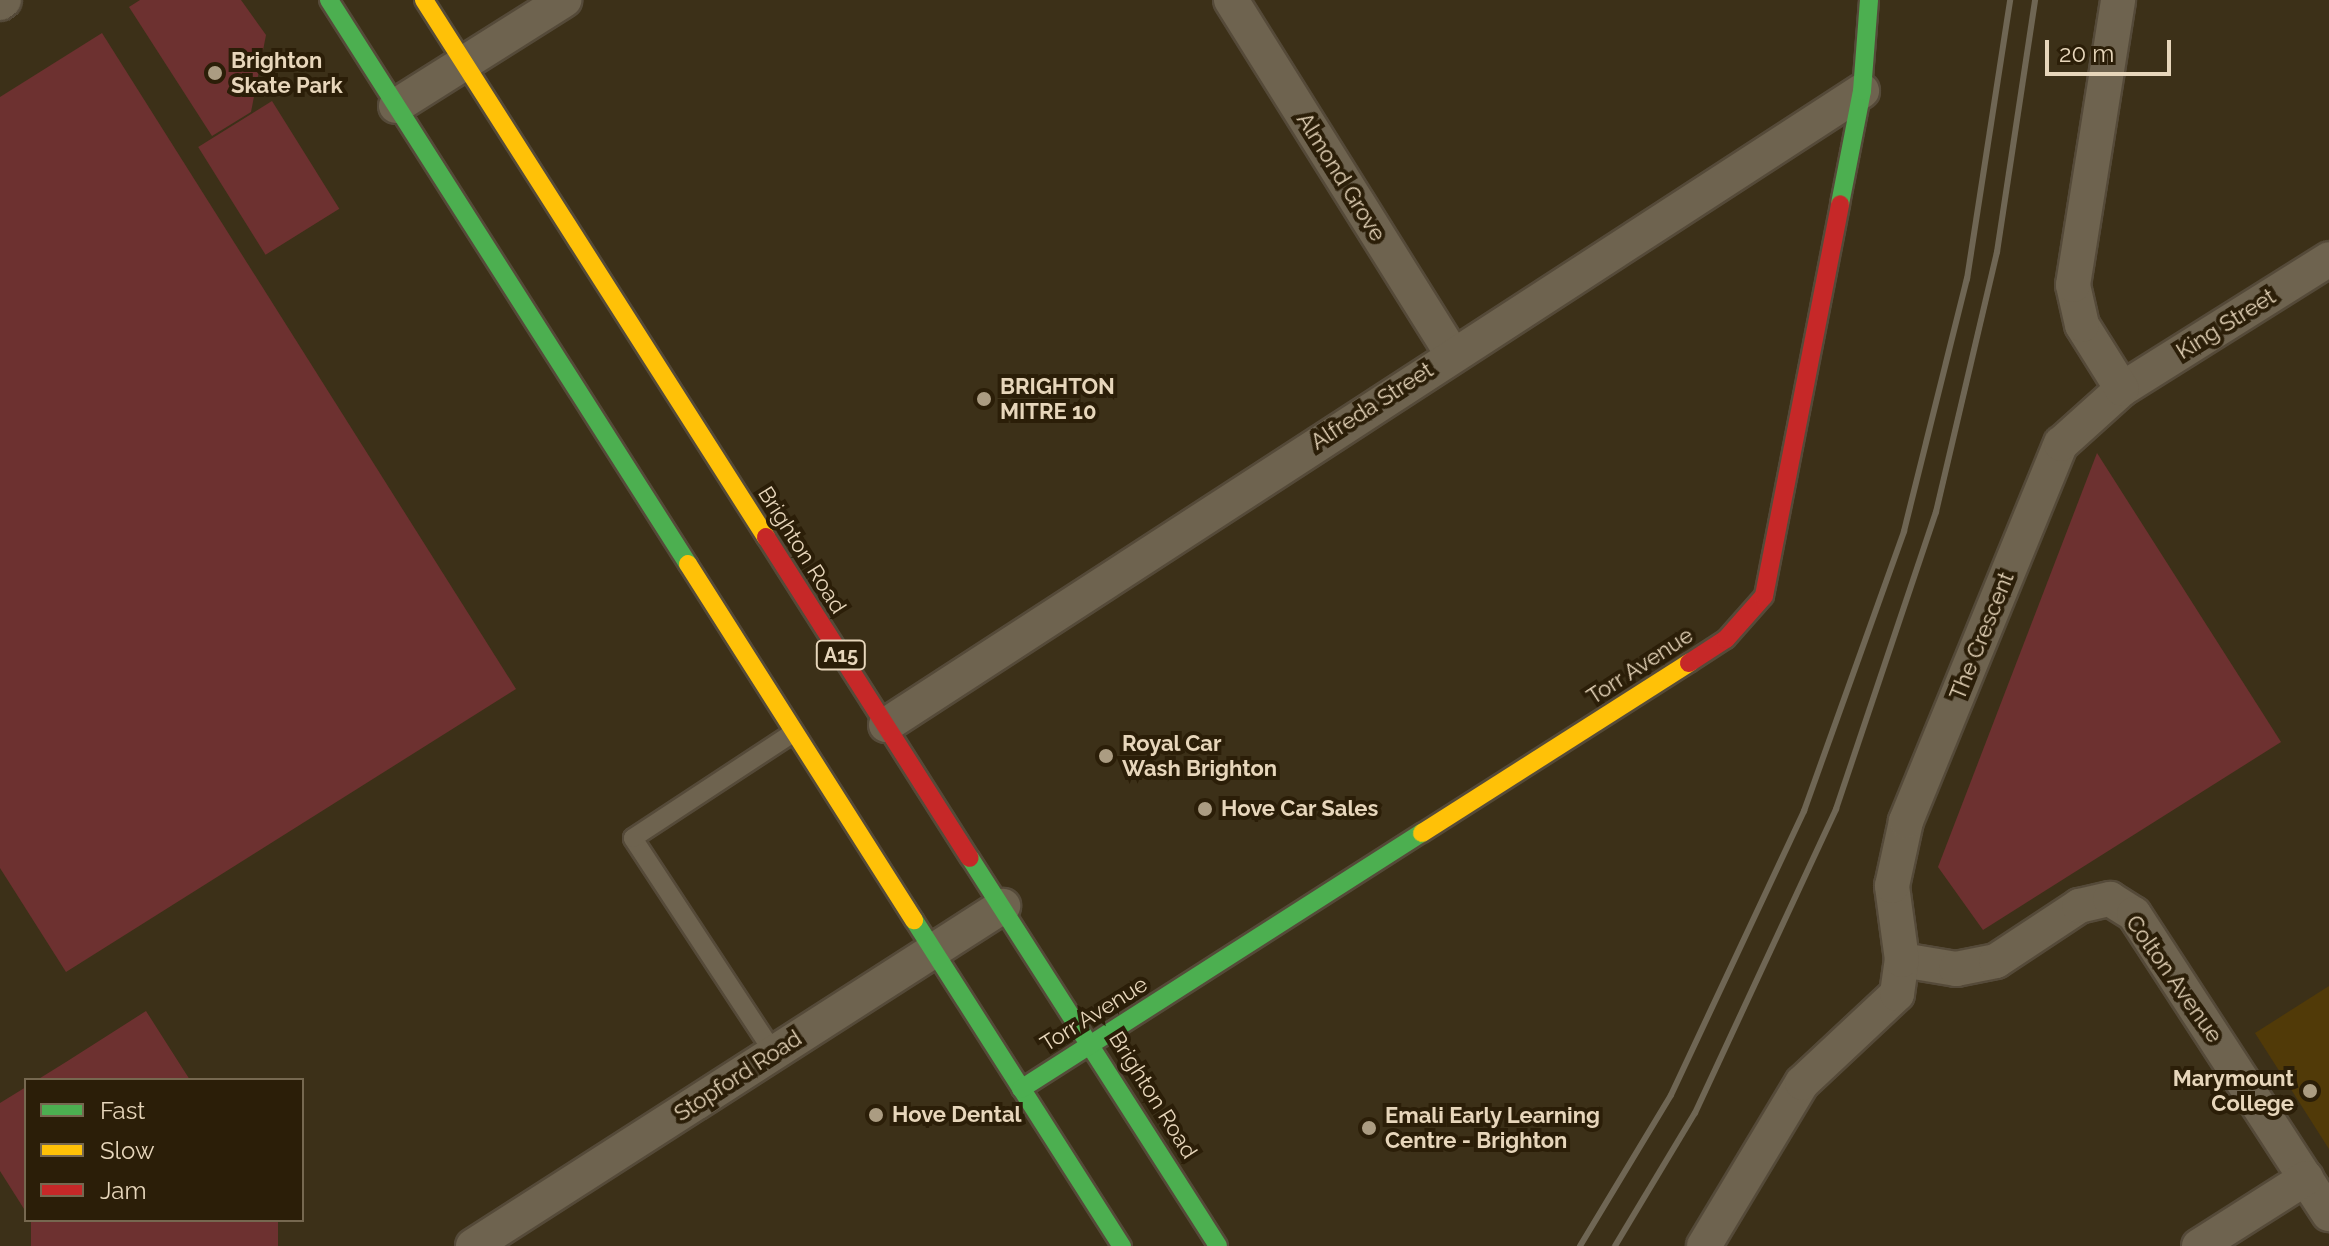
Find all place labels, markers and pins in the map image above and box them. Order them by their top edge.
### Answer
place label: Brighton Skate Park [231,47,343,98]
marker: Brighton Skate Park [206,64,224,82]
place label: BRIGHTON MITRE 10 [1000,373,1115,424]
marker: BRIGHTON MITRE 10 [975,390,993,408]
place label: Royal Car Wash Brighton [1122,730,1277,782]
marker: Royal Car Wash Brighton [1097,747,1115,765]
place label: Hove Car Sales [1221,796,1379,822]
marker: Hove Car Sales [1196,800,1214,818]
place label: Marymount College [2173,1065,2294,1116]
marker: Marymount College [2301,1082,2319,1100]
place label: Hove Dental [892,1102,1021,1128]
place label: Emali Early Learning Centre - Brighton [1385,1102,1601,1154]
marker: Hove Dental [867,1106,885,1124]
marker: Emali Early Learning Centre - Brighton [1360,1119,1378,1137]

